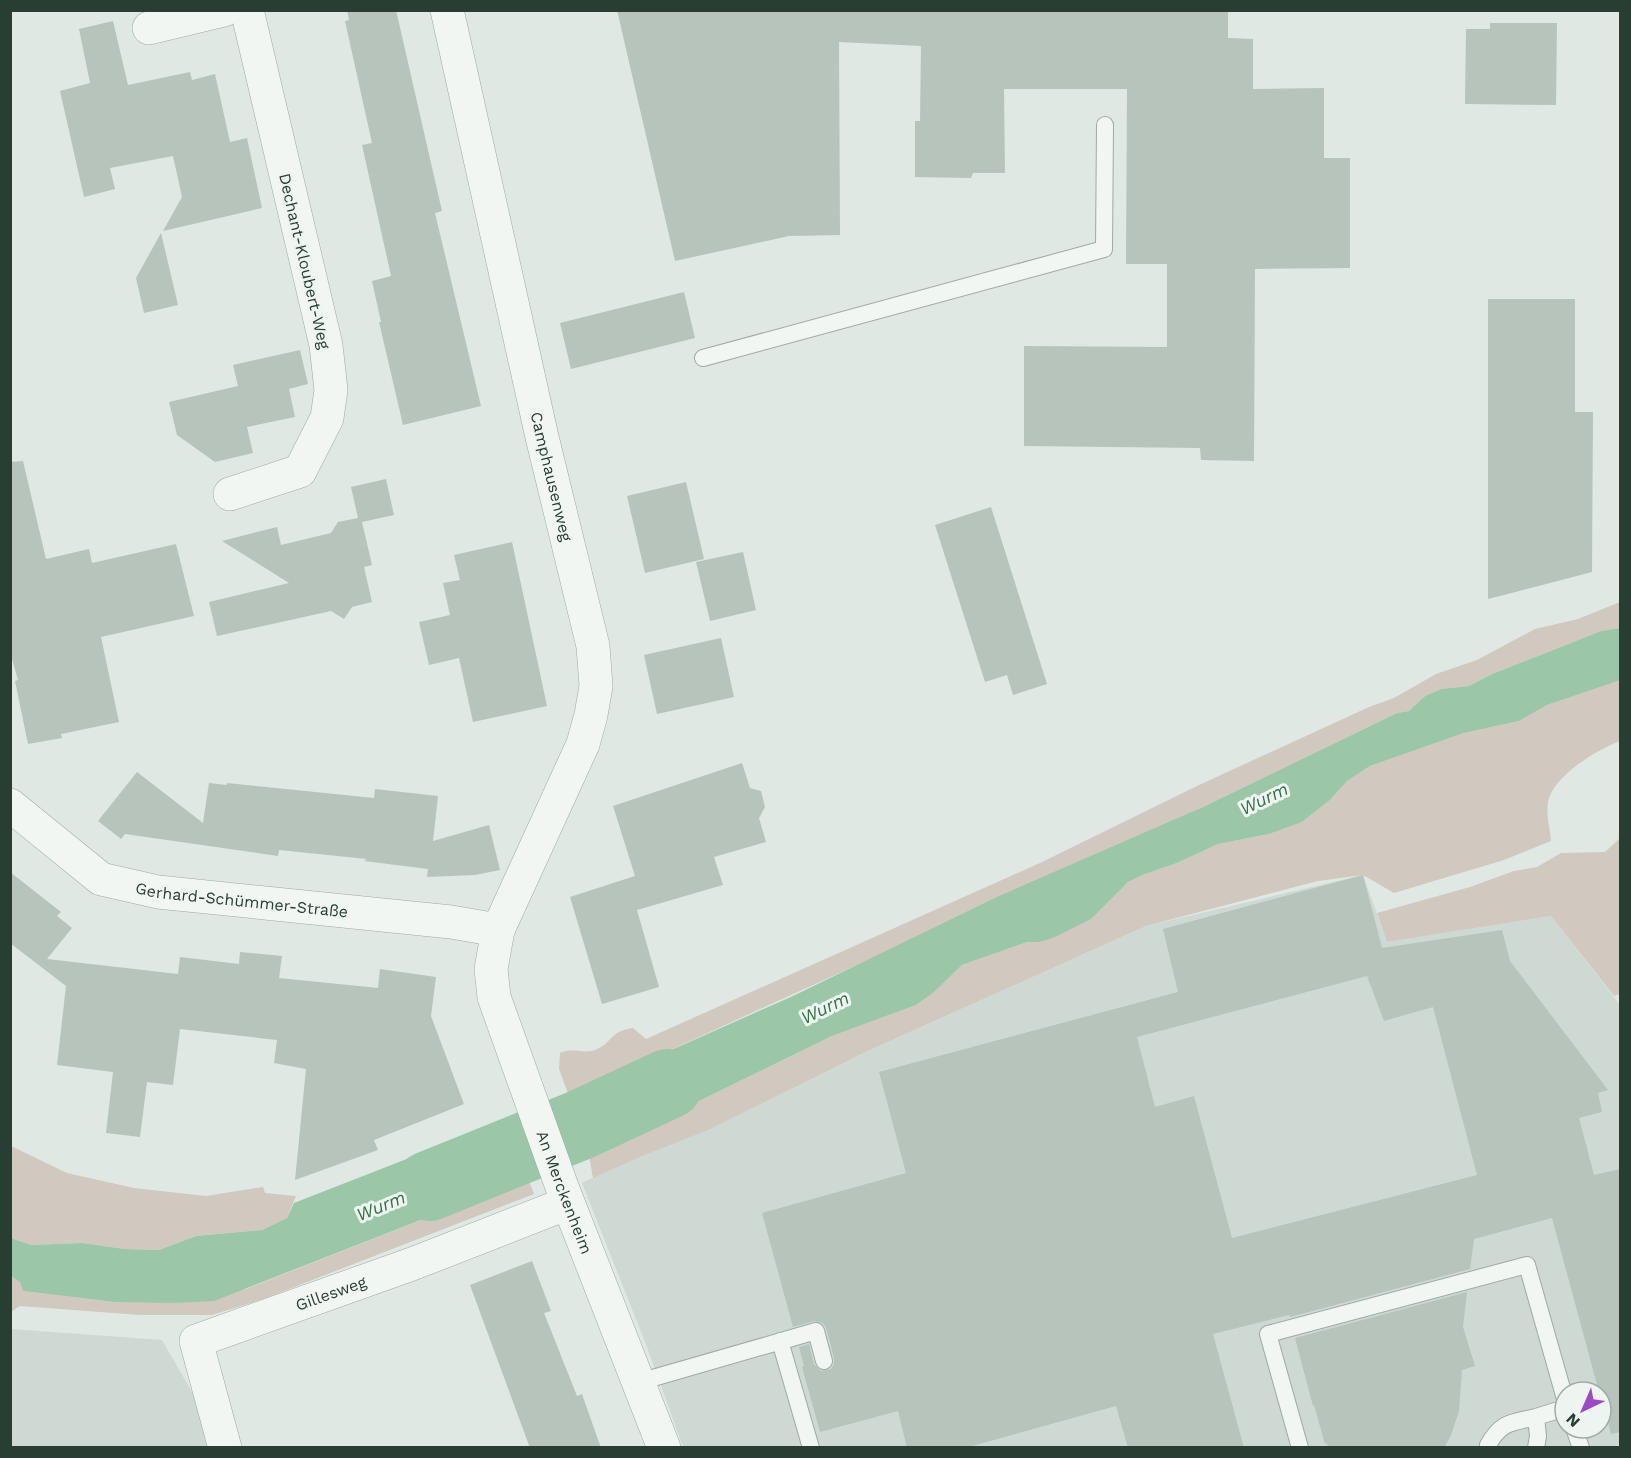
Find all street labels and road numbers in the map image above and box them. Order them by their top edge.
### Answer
street label: Dechant-Kloubert-Weg [275,171,334,351]
street label: Camphausenweg [527,410,576,544]
street label: Gerhard-Schümmer-Straße [134,878,349,921]
street label: An Merckenheim [533,1128,596,1257]
street label: Gillesweg [293,1272,369,1315]

